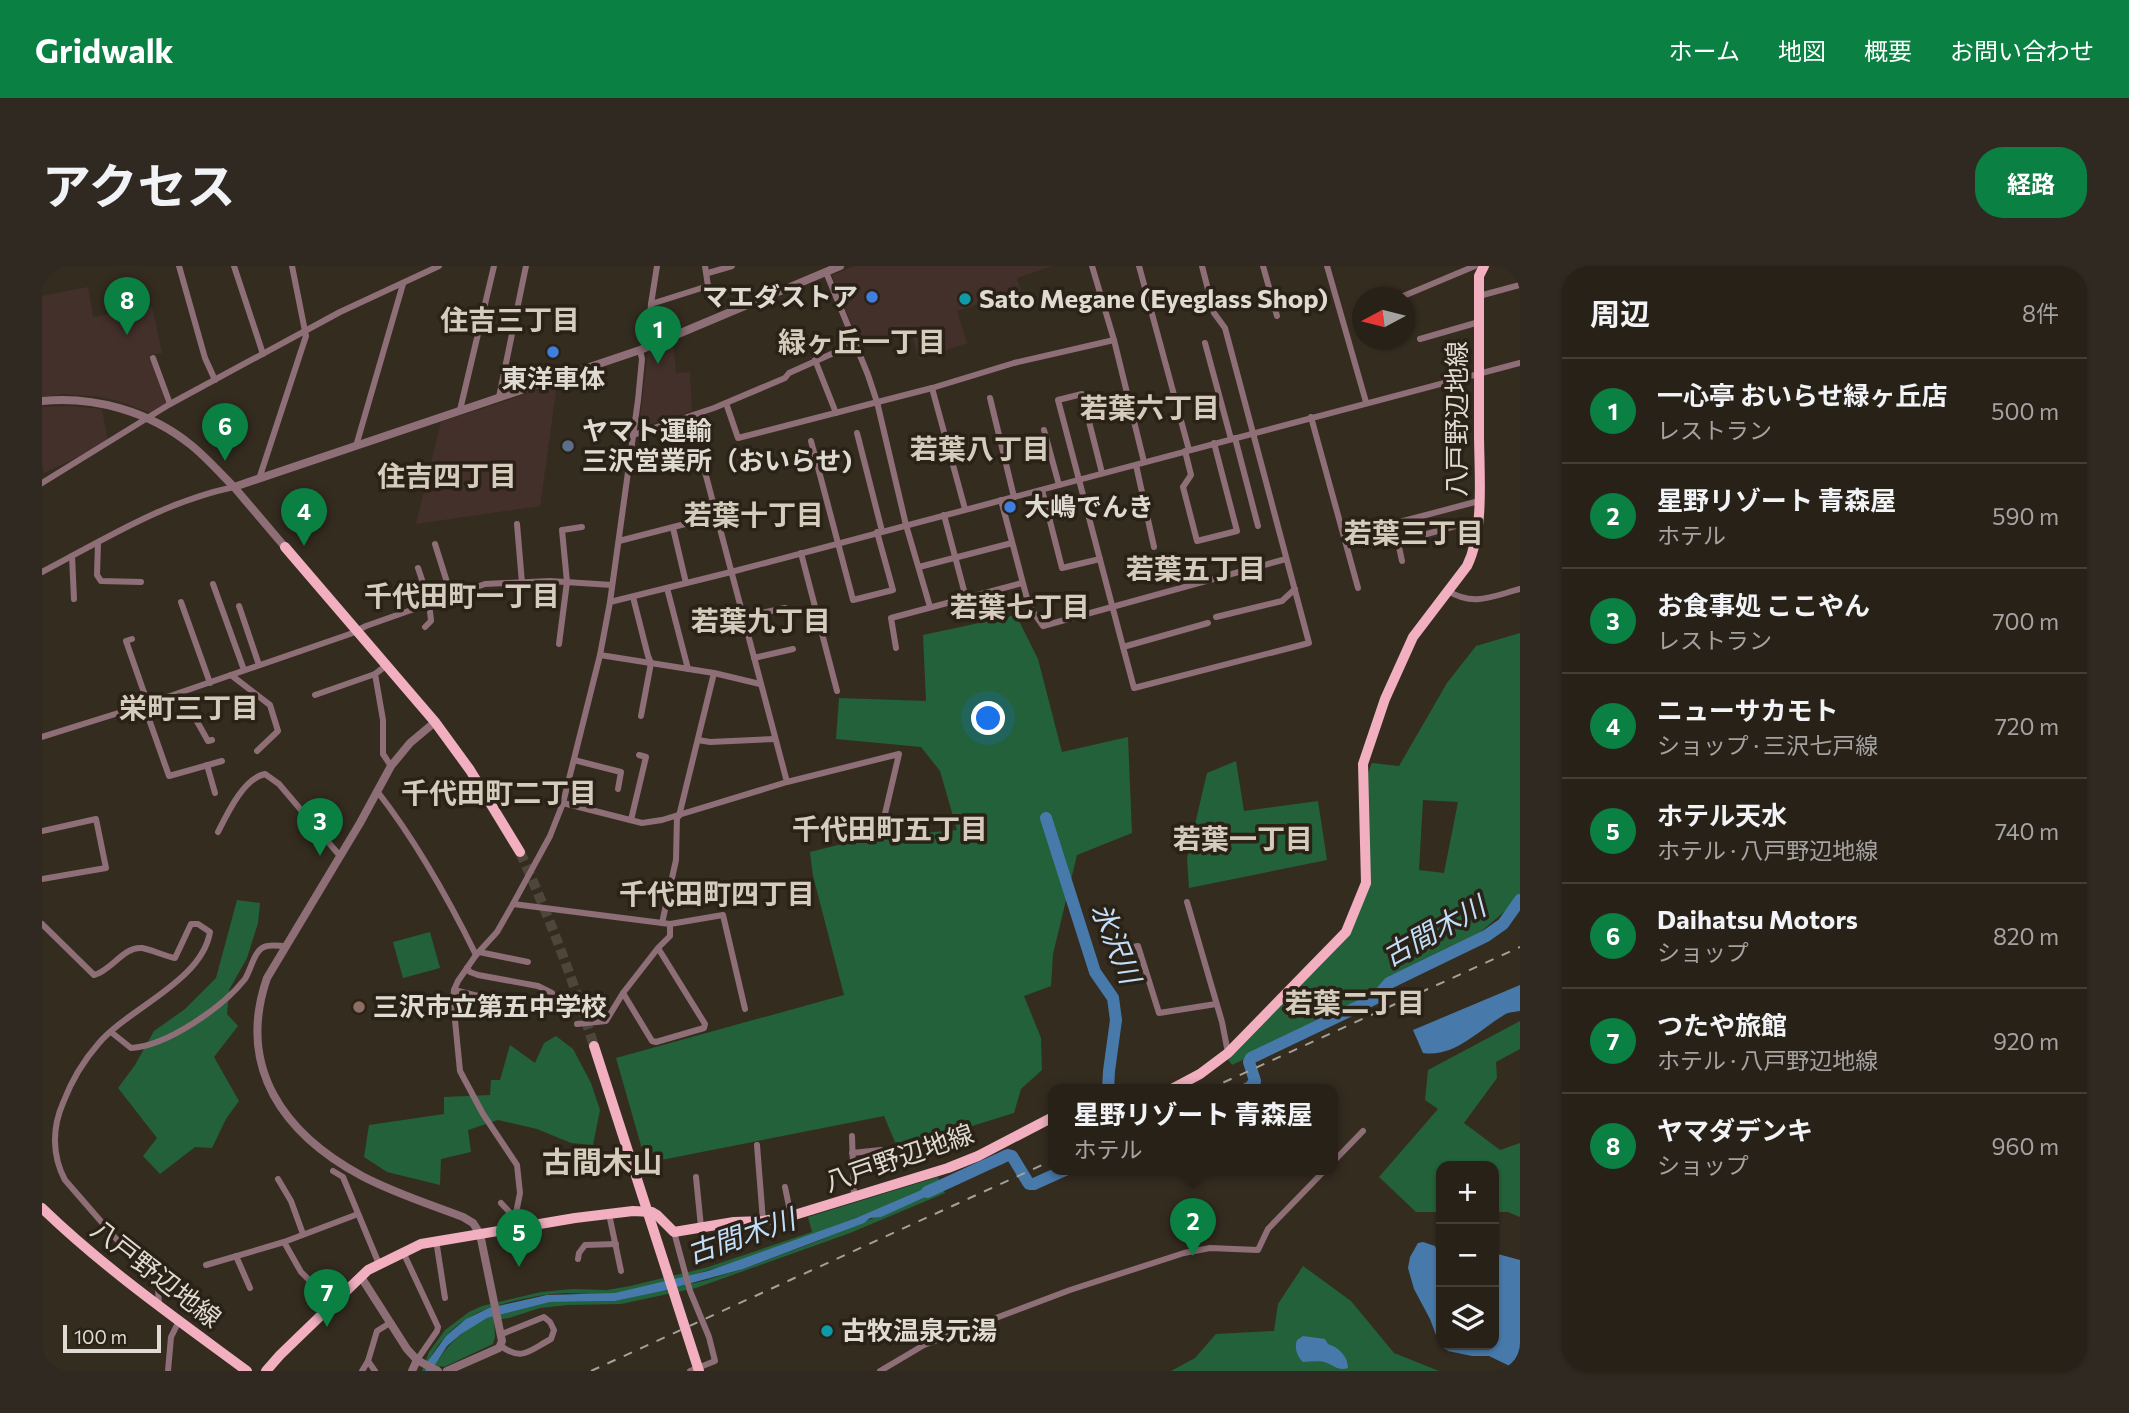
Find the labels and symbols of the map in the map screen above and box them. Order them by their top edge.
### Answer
pin: 8 [104,277,150,335]
place label: マエダストア [702,280,858,311]
place label: Sato Megane (Eyeglass Shop) [979,282,1328,313]
north arrow [1352,287,1415,350]
marker: マエダストア [864,289,880,305]
marker: Sato Megane (Eyeglass Shop) [957,291,973,307]
district label: 住吉三丁目 [440,302,580,336]
pin: 1 [635,306,681,364]
district label: 緑ヶ丘一丁目 [778,324,946,358]
street label: 八戸野辺地線 [1440,341,1471,497]
marker: 東洋車体 [545,344,561,360]
place label: 東洋車体 [501,362,605,393]
district label: 若葉六丁目 [1080,390,1220,424]
pin: 6 [202,403,248,461]
place label: ヤマト運輸 三沢営業所（おいらせ) [582,414,852,475]
district label: 若葉八丁目 [910,431,1050,465]
marker: ヤマト運輸 三沢営業所（おいらせ) [560,438,576,454]
district label: 住吉四丁目 [377,458,517,492]
pin: 4 [281,488,327,546]
place label: 大嶋でんき [1024,490,1154,521]
district label: 若葉十丁目 [684,497,824,531]
marker: 大嶋でんき [1002,499,1018,515]
district label: 若葉三丁目 [1344,515,1484,549]
district label: 若葉五丁目 [1126,551,1266,585]
district label: 千代田町一丁目 [364,578,560,612]
district label: 若葉七丁目 [950,589,1090,623]
district label: 若葉九丁目 [691,603,831,637]
district label: 栄町三丁目 [119,690,259,724]
your location [971,701,1005,735]
district label: 千代田町二丁目 [401,775,597,809]
pin: 3 [297,798,343,856]
district label: 千代田町五丁目 [792,811,988,845]
district label: 若葉一丁目 [1173,821,1313,855]
district label: 千代田町四丁目 [619,876,815,910]
water label: 古間木川 [1376,887,1493,972]
water label: 氷沢川 [1085,897,1150,991]
district label: 若葉二丁目 [1285,985,1425,1019]
place label: 三沢市立第五中学校 [373,990,607,1021]
marker: 三沢市立第五中学校 [351,999,367,1015]
street label: 八戸野辺地線 [820,1117,977,1197]
district label: 古間木山 [542,1142,662,1179]
pin: 2 [1170,1198,1216,1256]
water label: 古間木川 [682,1200,802,1269]
pin: 5 [496,1209,542,1267]
street label: 八戸野辺地線 [86,1213,228,1333]
pin: 7 [304,1269,350,1327]
place label: 古牧温泉元湯 [841,1314,997,1345]
scale bar [63,1322,161,1354]
marker: 古牧温泉元湯 [819,1323,835,1339]

